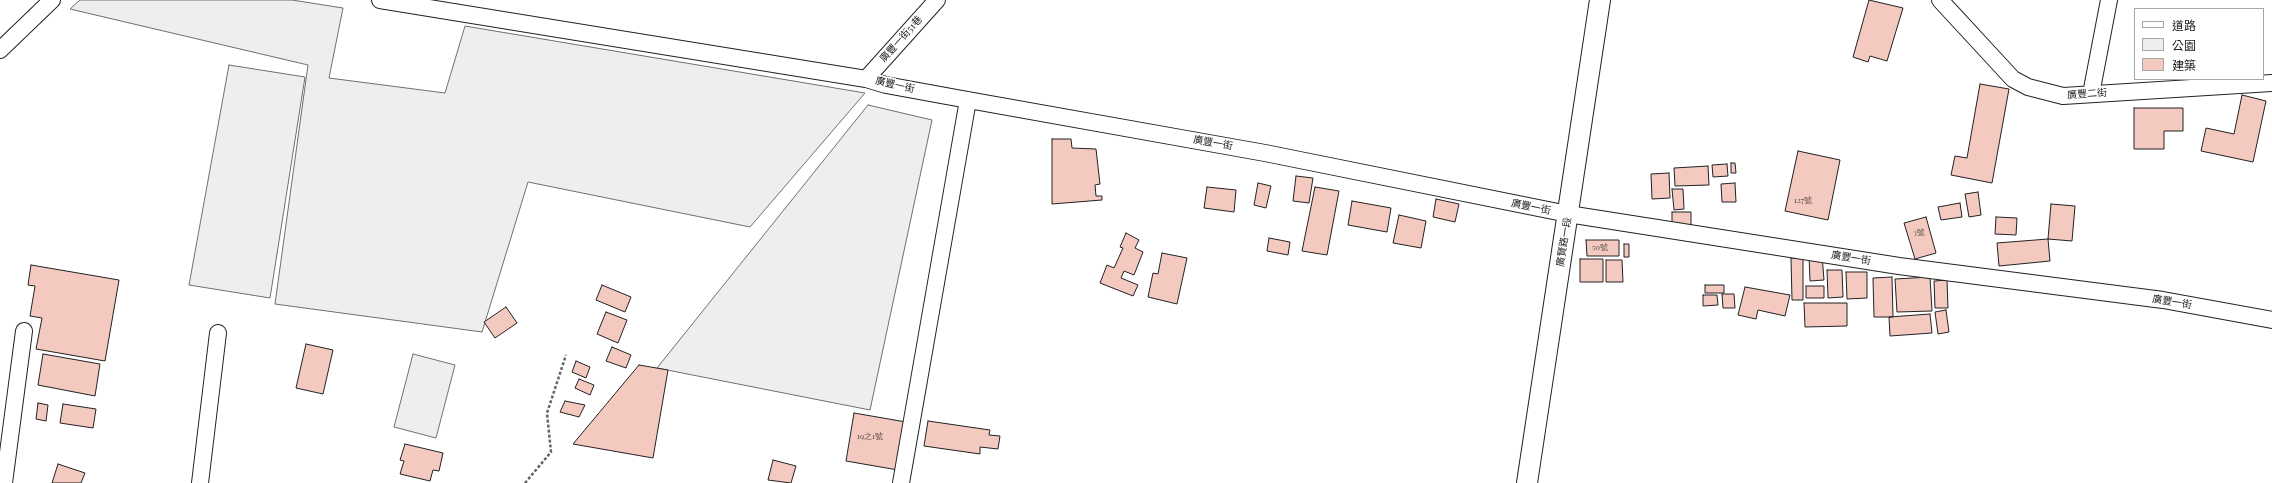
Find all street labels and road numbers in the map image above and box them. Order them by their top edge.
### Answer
street label: 廣豐一街51巷 [877,13,925,65]
street label: 廣豐一街 [874,75,916,95]
street label: 廣豐二街 [2067,87,2107,101]
street label: 廣豐一街 [1192,134,1234,152]
street label: 廣豐一街 [1510,197,1552,217]
street label: 廣賢路一段 [1554,216,1574,268]
street label: 廣豐一街 [1830,249,1872,267]
street label: 廣豐一街 [2151,293,2193,311]

